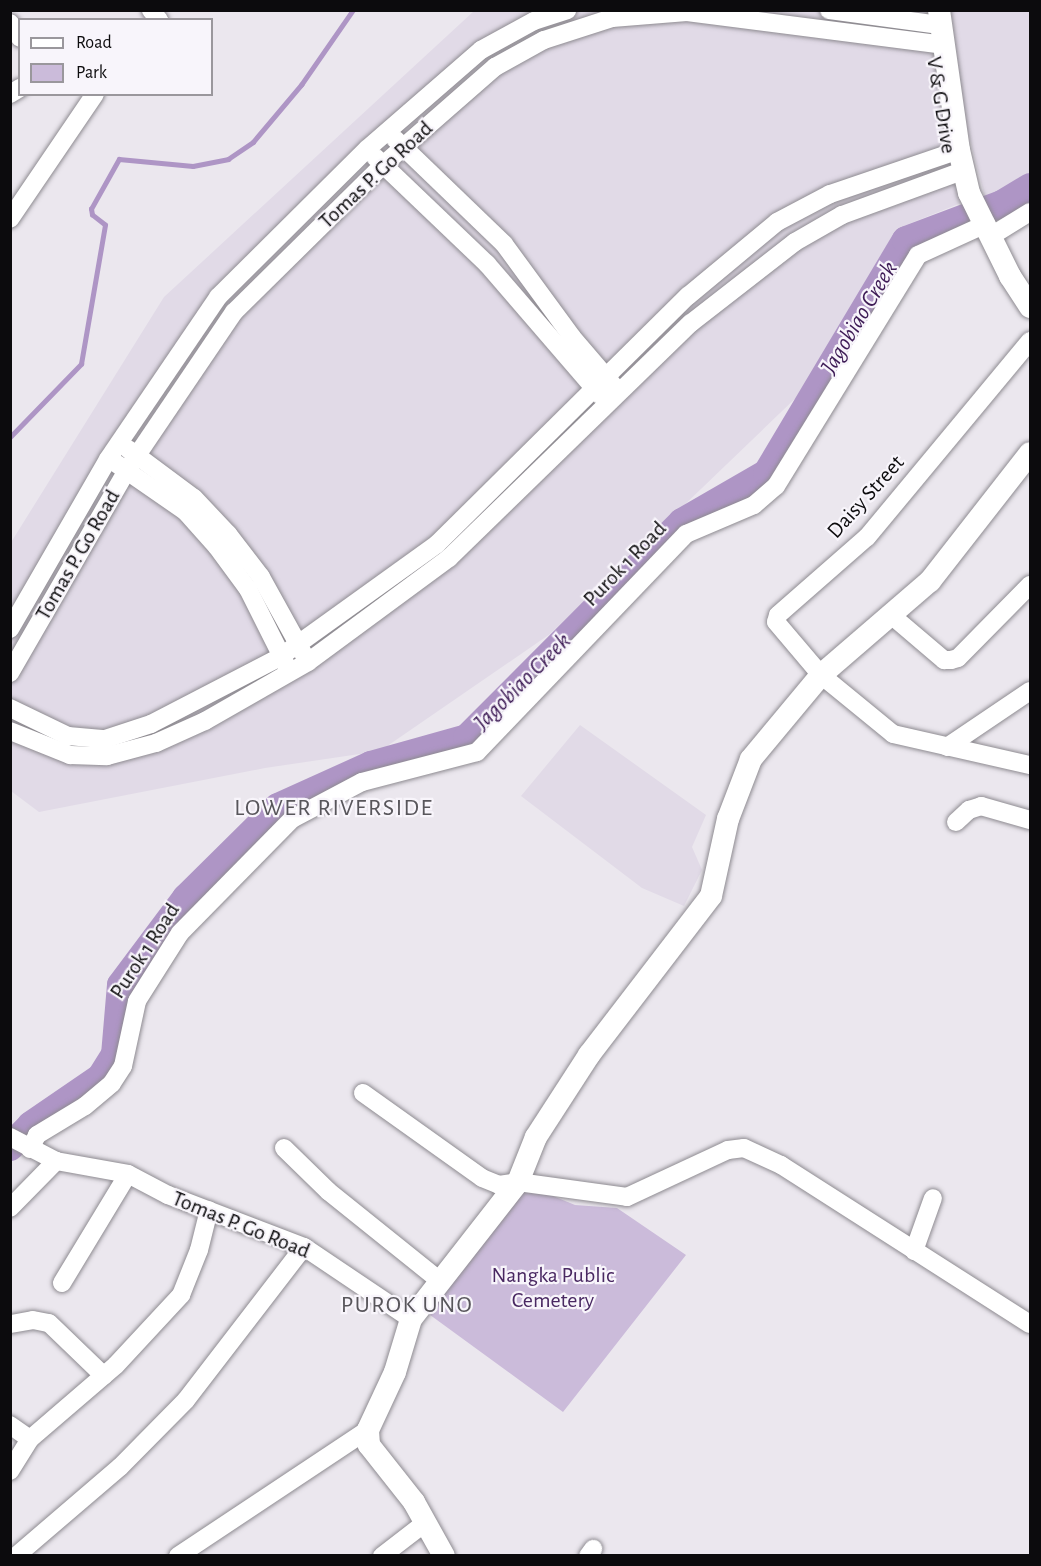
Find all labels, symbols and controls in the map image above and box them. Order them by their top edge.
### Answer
legend [18,18,213,96]
text: Road [76,34,112,52]
street label: V & G Drive [920,55,962,155]
text: Park [76,64,107,82]
street label: Tomas P. Go Road [313,115,439,235]
water label: Jagobiao Creek [815,257,905,379]
street label: Daisy Street [822,450,910,544]
street label: Tomas P. Go Road [30,485,126,625]
street label: Purok 1 Road [578,516,672,612]
water label: Jagobiao Creek [468,627,578,737]
district label: LOWER RIVERSIDE [234,795,434,823]
street label: Purok 1 Road [104,898,186,1004]
street label: Tomas P. Go Road [168,1185,314,1265]
park label: Nangka Public Cemetery [492,1262,614,1314]
district label: PUROK UNO [341,1292,473,1320]

